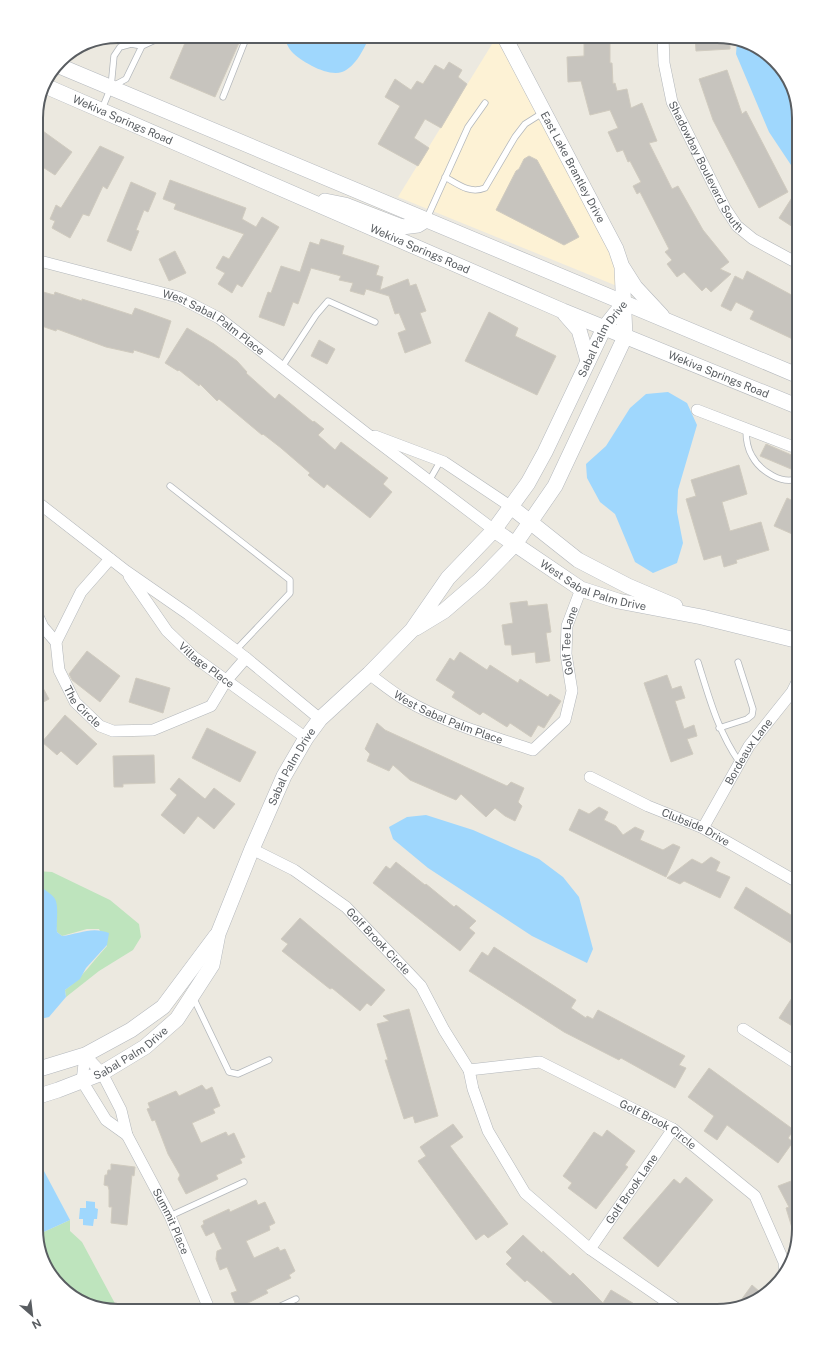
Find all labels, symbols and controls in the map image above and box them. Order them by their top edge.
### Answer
street label: Wekiva Springs Road [71,93,175,147]
street label: Shadowbay Boulevard South [667,99,746,235]
street label: East Lake Brantley Drive [539,109,607,225]
street label: Wekiva Springs Road [368,222,472,276]
street label: West Sabal Palm Place [161,287,267,357]
street label: Sabal Palm Drive [576,298,629,379]
street label: Wekiva Springs Road [666,348,771,400]
street label: West Sabal Palm Drive [538,557,647,612]
street label: Golf Tee Lane [560,604,580,676]
street label: Village Place [176,640,236,690]
street label: The Circle [62,684,104,730]
street label: West Sabal Palm Place [392,688,504,746]
street label: Bordeaux Lane [723,716,775,787]
street label: Sabal Palm Drive [266,725,318,807]
street label: Clubside Drive [660,806,732,848]
street label: Golf Brook Circle [344,905,413,977]
street label: Sabal Palm Drive [92,1024,170,1082]
street label: Golf Brook Circle [618,1097,699,1152]
street label: Golf Brook Lane [603,1152,660,1226]
street label: Summit Place [150,1186,191,1256]
north arrow [12,1295,52,1335]
text: N [30,1317,43,1331]

